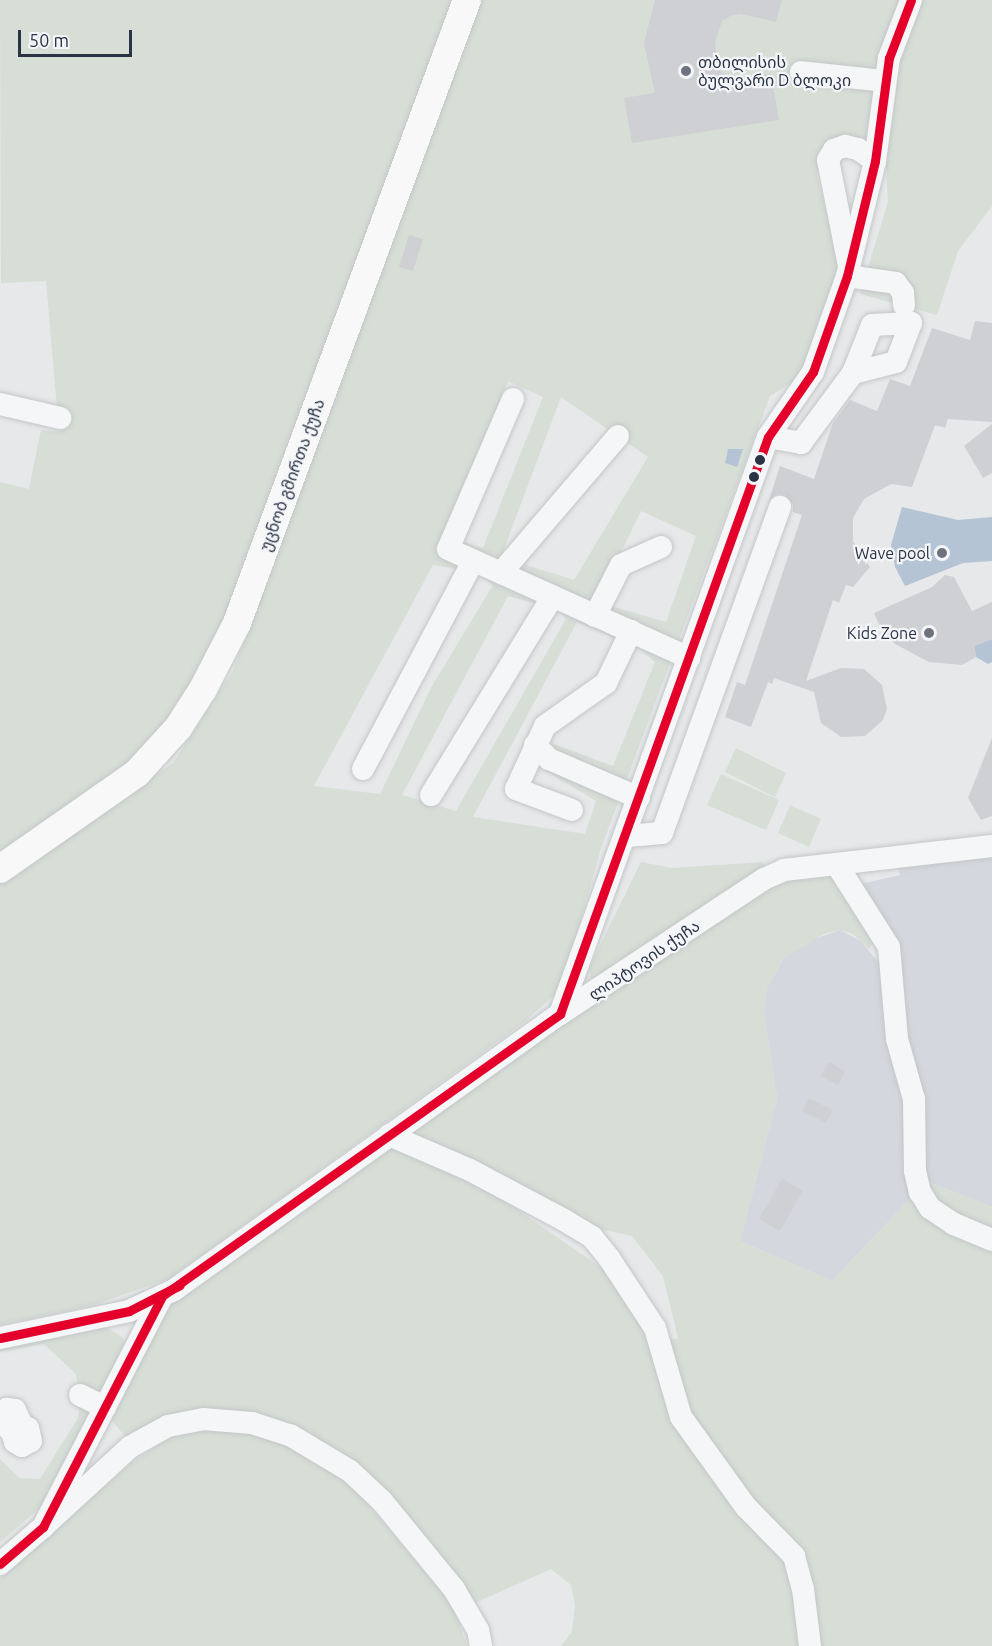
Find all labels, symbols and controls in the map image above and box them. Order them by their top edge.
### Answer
scale bar [21,18,135,56]
text: 50 m [29,30,69,50]
place label: თბილისის ბულვარი D ბლოკი [698,52,851,90]
marker: თბილისის ბულვარი D ბლოკი [679,64,693,78]
street label: უცნობ გმირთა ქუჩა [255,396,329,554]
unlabelled marker [754,454,766,466]
unlabelled marker [748,471,760,483]
place label: Wave pool [855,543,930,563]
marker: Wave pool [935,546,949,560]
place label: Kids Zone [847,623,917,643]
marker: Kids Zone [922,626,936,640]
street label: ლიპტოვის ქუჩა [585,916,703,1004]

